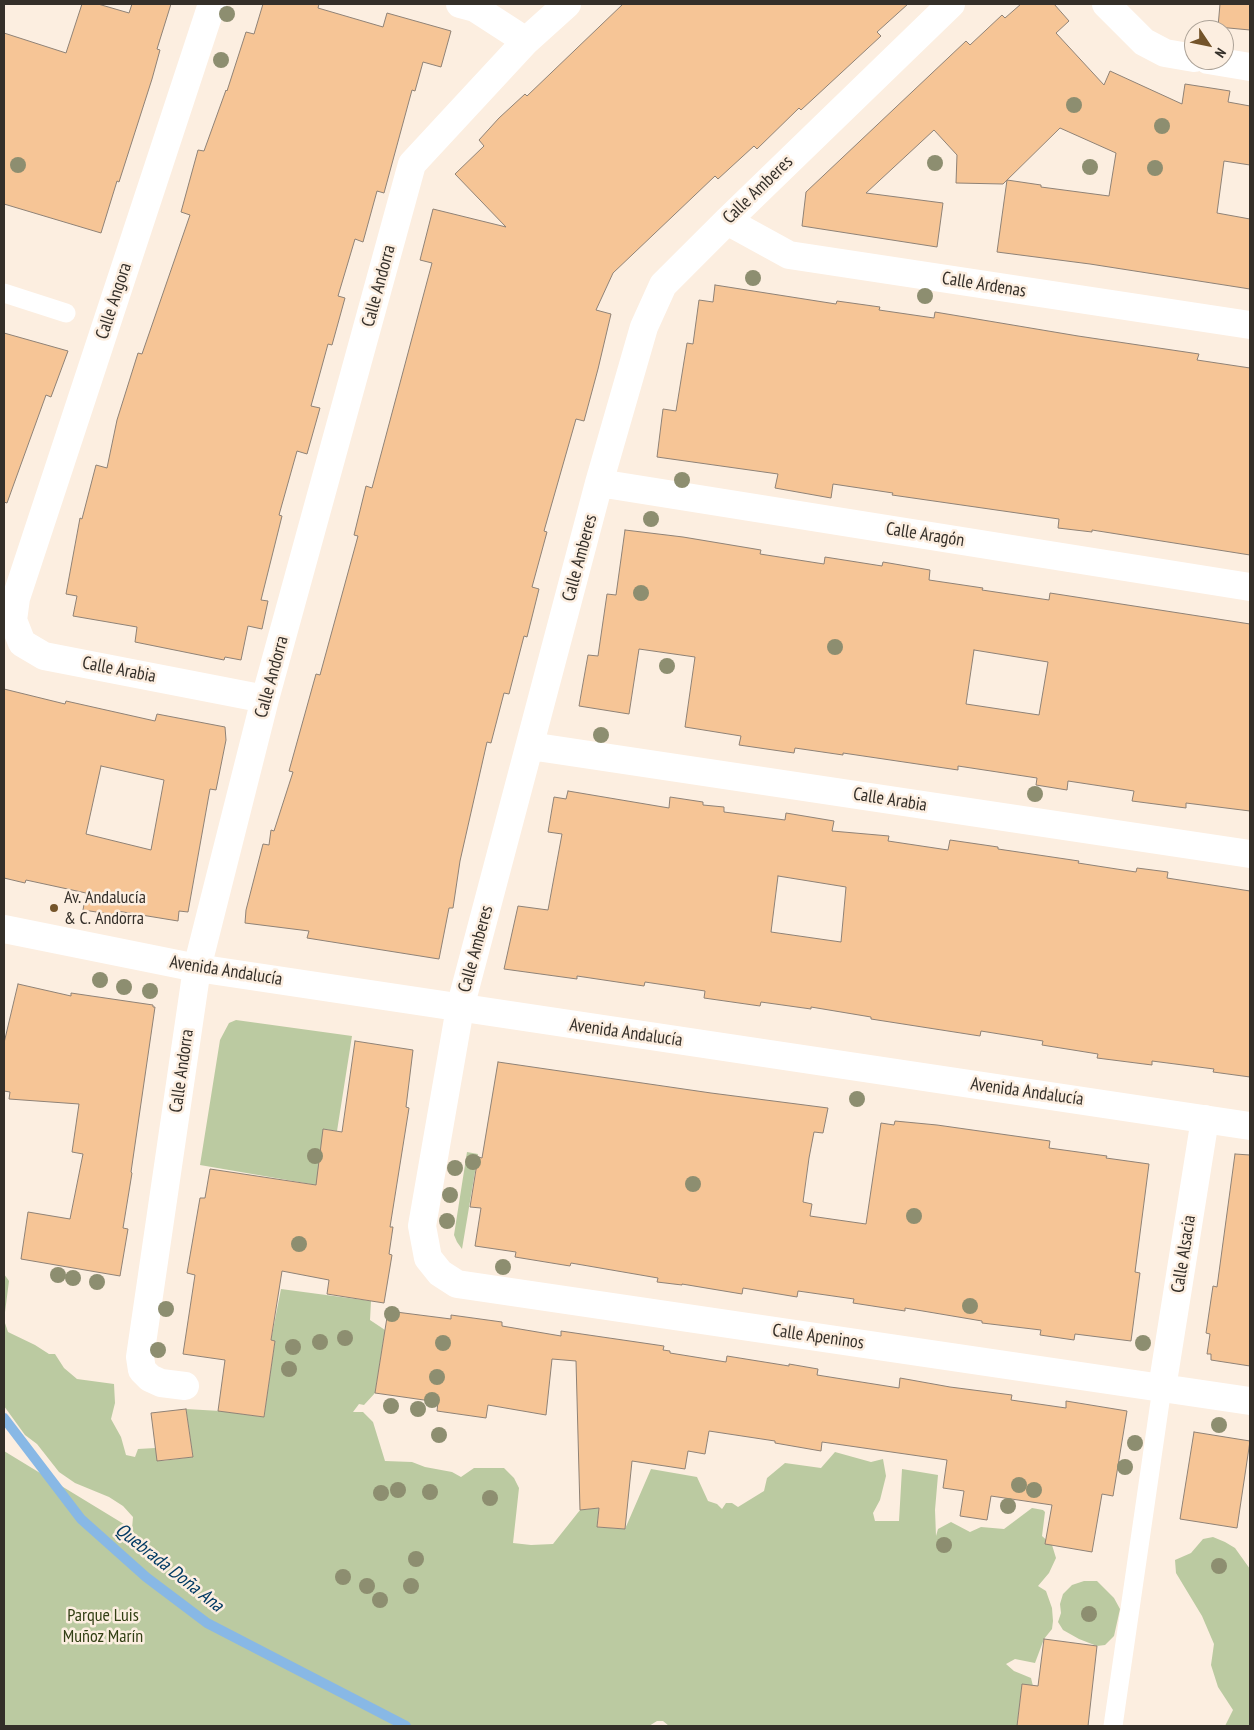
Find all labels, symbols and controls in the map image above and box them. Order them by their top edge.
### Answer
north arrow [1184,20,1234,70]
text: N [1211,45,1230,61]
street label: Calle Amberes [719,151,797,229]
street label: Calle Andorra [358,243,400,329]
street label: Calle Angora [92,260,136,342]
street label: Calle Ardenas [940,268,1028,302]
street label: Calle Amberes [558,512,602,604]
street label: Calle Aragón [884,518,966,552]
street label: Calle Andorra [251,634,293,720]
street label: Calle Arabia [80,652,158,688]
street label: Calle Arabia [852,784,928,816]
place label: Av. Andalucía & C. Andorra [64,887,146,930]
marker: Av. Andalucía & C. Andorra [48,902,60,914]
street label: Calle Amberes [454,903,498,995]
street label: Avenida Andalucía [168,951,284,991]
street label: Avenida Andalucía [568,1014,684,1052]
street label: Calle Andorra [165,1028,199,1114]
street label: Avenida Andalucía [969,1073,1085,1111]
street label: Calle Alsacia [1167,1214,1201,1294]
street label: Calle Apeninos [771,1320,865,1354]
water label: Quebrada Doña Ana [111,1519,227,1617]
park label: Parque Luis Muñoz Marín [63,1605,143,1648]

